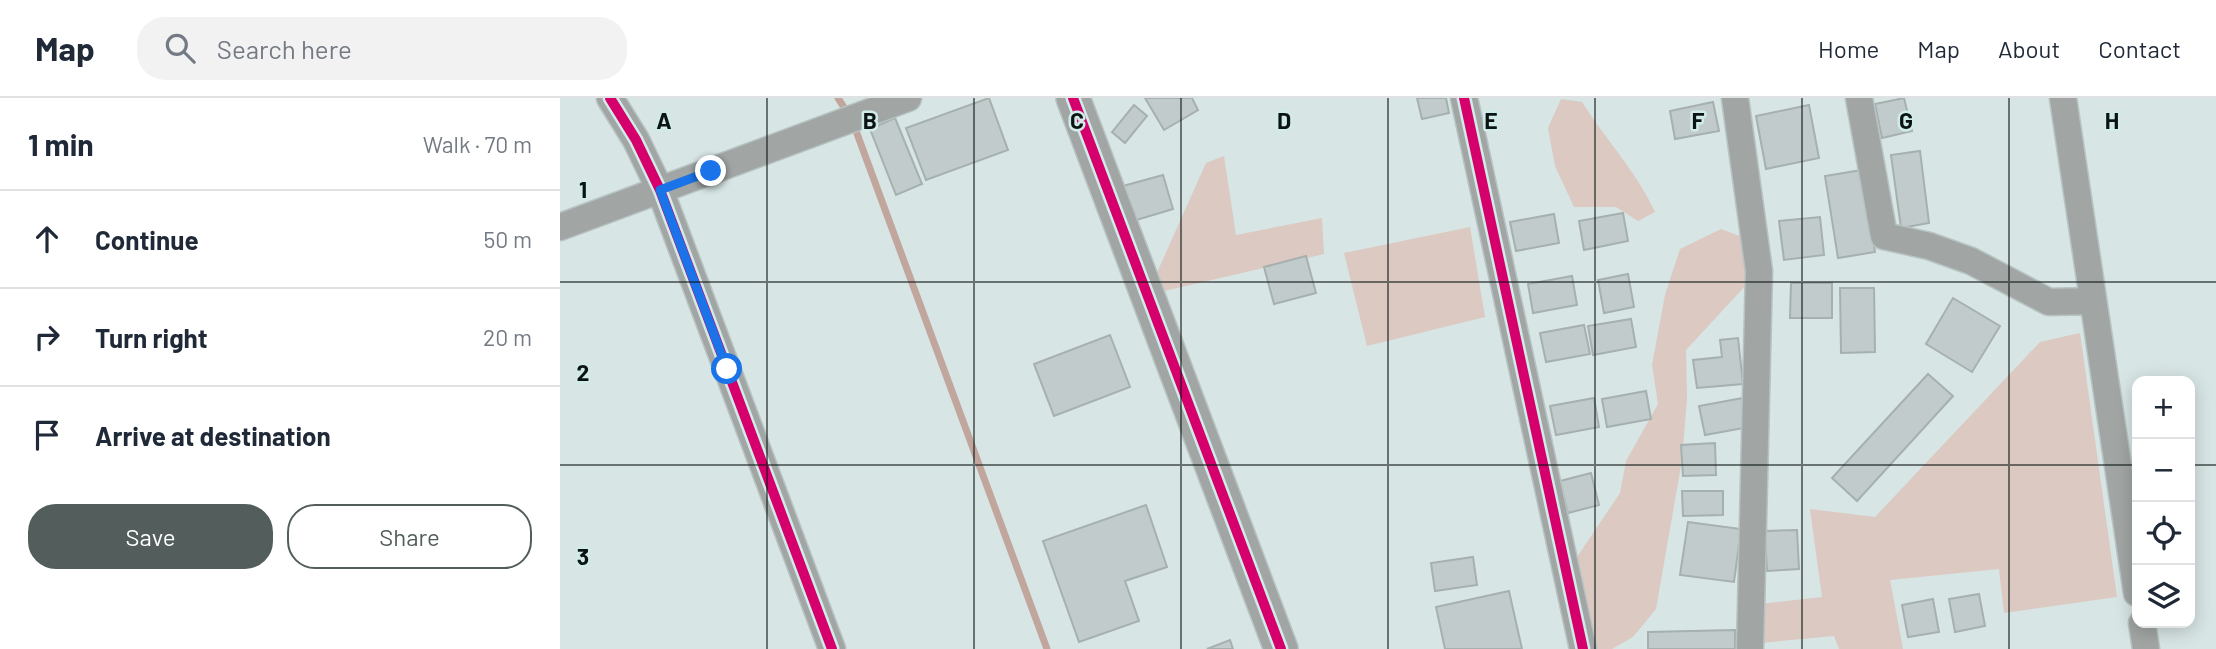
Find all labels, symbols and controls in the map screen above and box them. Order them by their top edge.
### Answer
search box [137,17,627,80]
text: Map [35,28,95,68]
icon: search [161,29,199,67]
text: Search here [217,33,352,64]
text: Home [1818,34,1879,63]
text: Map [1917,34,1960,63]
text: About [1998,34,2060,63]
text: Contact [2098,34,2181,63]
text: A [656,106,672,134]
text: B [863,106,877,134]
text: C [1070,106,1084,134]
text: D [1277,106,1291,134]
text: E [1484,106,1498,134]
text: F [1692,106,1705,134]
text: G [1899,106,1913,134]
text: H [2105,106,2119,134]
text: 1 min [28,126,94,162]
text: Walk · 70 m [423,130,532,158]
route end [695,155,726,186]
text: 1 [579,175,587,203]
icon: ahead [28,220,66,258]
text: Continue [95,224,199,255]
text: 50 m [484,225,532,253]
icon: right [28,318,66,356]
text: Turn right [95,322,208,353]
text: 20 m [483,323,532,351]
route start [711,353,742,384]
text: 2 [577,358,589,386]
map controls [2132,376,2195,628]
button: + [2132,376,2195,439]
icon: arrive [28,416,66,454]
text: Arrive at destination [95,420,331,451]
button: − [2132,439,2195,502]
button: locate [2132,502,2195,565]
button: Save [28,504,273,569]
button: Share [287,504,532,569]
text: 3 [577,542,589,570]
button: layers [2132,565,2195,628]

